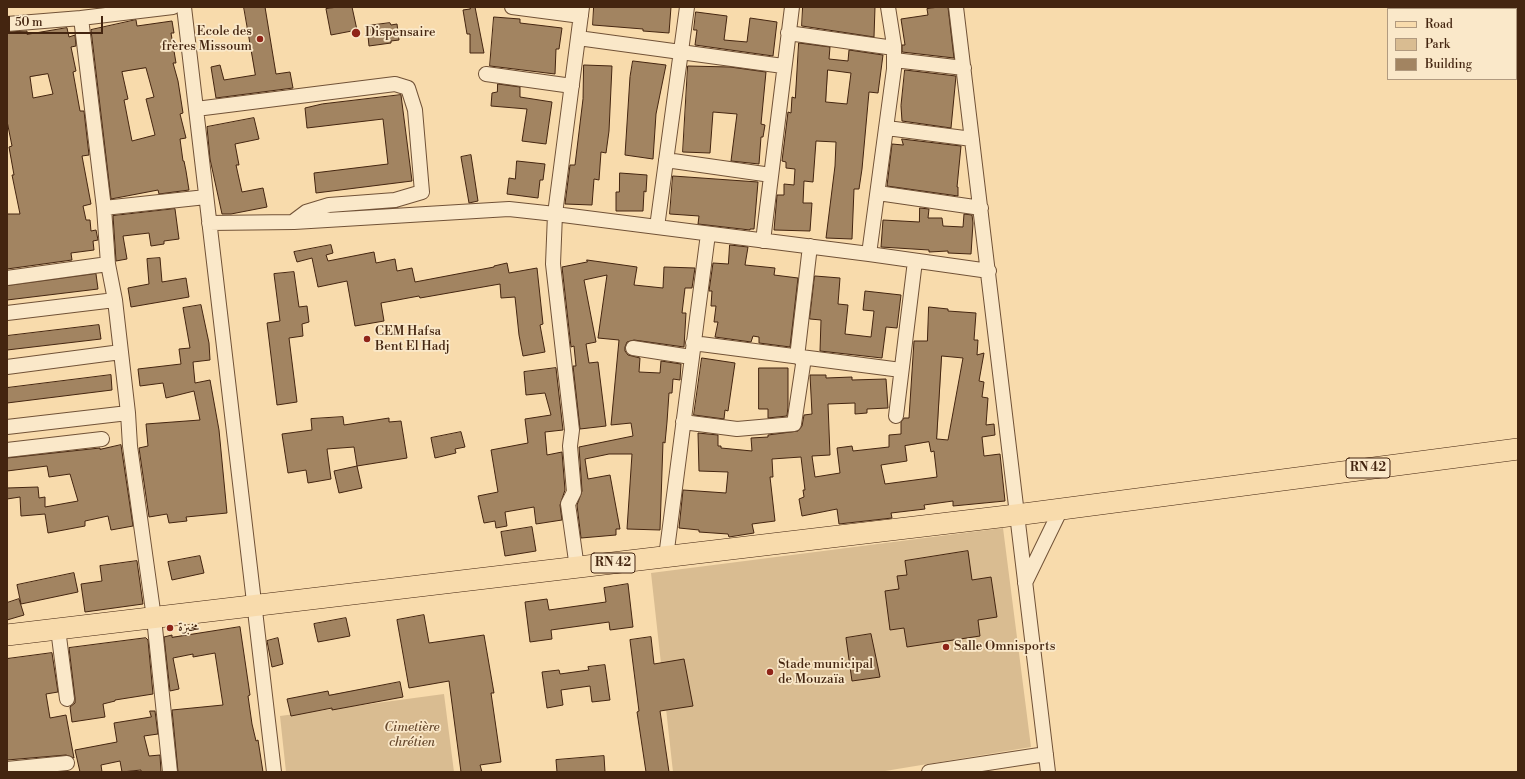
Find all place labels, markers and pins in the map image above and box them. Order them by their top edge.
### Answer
place label: Ecole des frères Missoum [161,24,252,55]
place label: Dispensaire [365,25,436,41]
marker: Dispensaire [350,27,362,39]
marker: Ecole des frères Missoum [255,34,265,44]
place label: CEM Hafsa Bent El Hadj [375,324,450,355]
marker: CEM Hafsa Bent El Hadj [362,334,372,344]
place label: مخبزة [178,620,199,636]
marker: مخبزة [165,623,175,633]
place label: Salle Omnisports [954,639,1055,655]
marker: Salle Omnisports [941,642,951,652]
place label: Stade municipal de Mouzaïa [778,657,873,688]
marker: Stade municipal de Mouzaïa [765,667,775,677]

